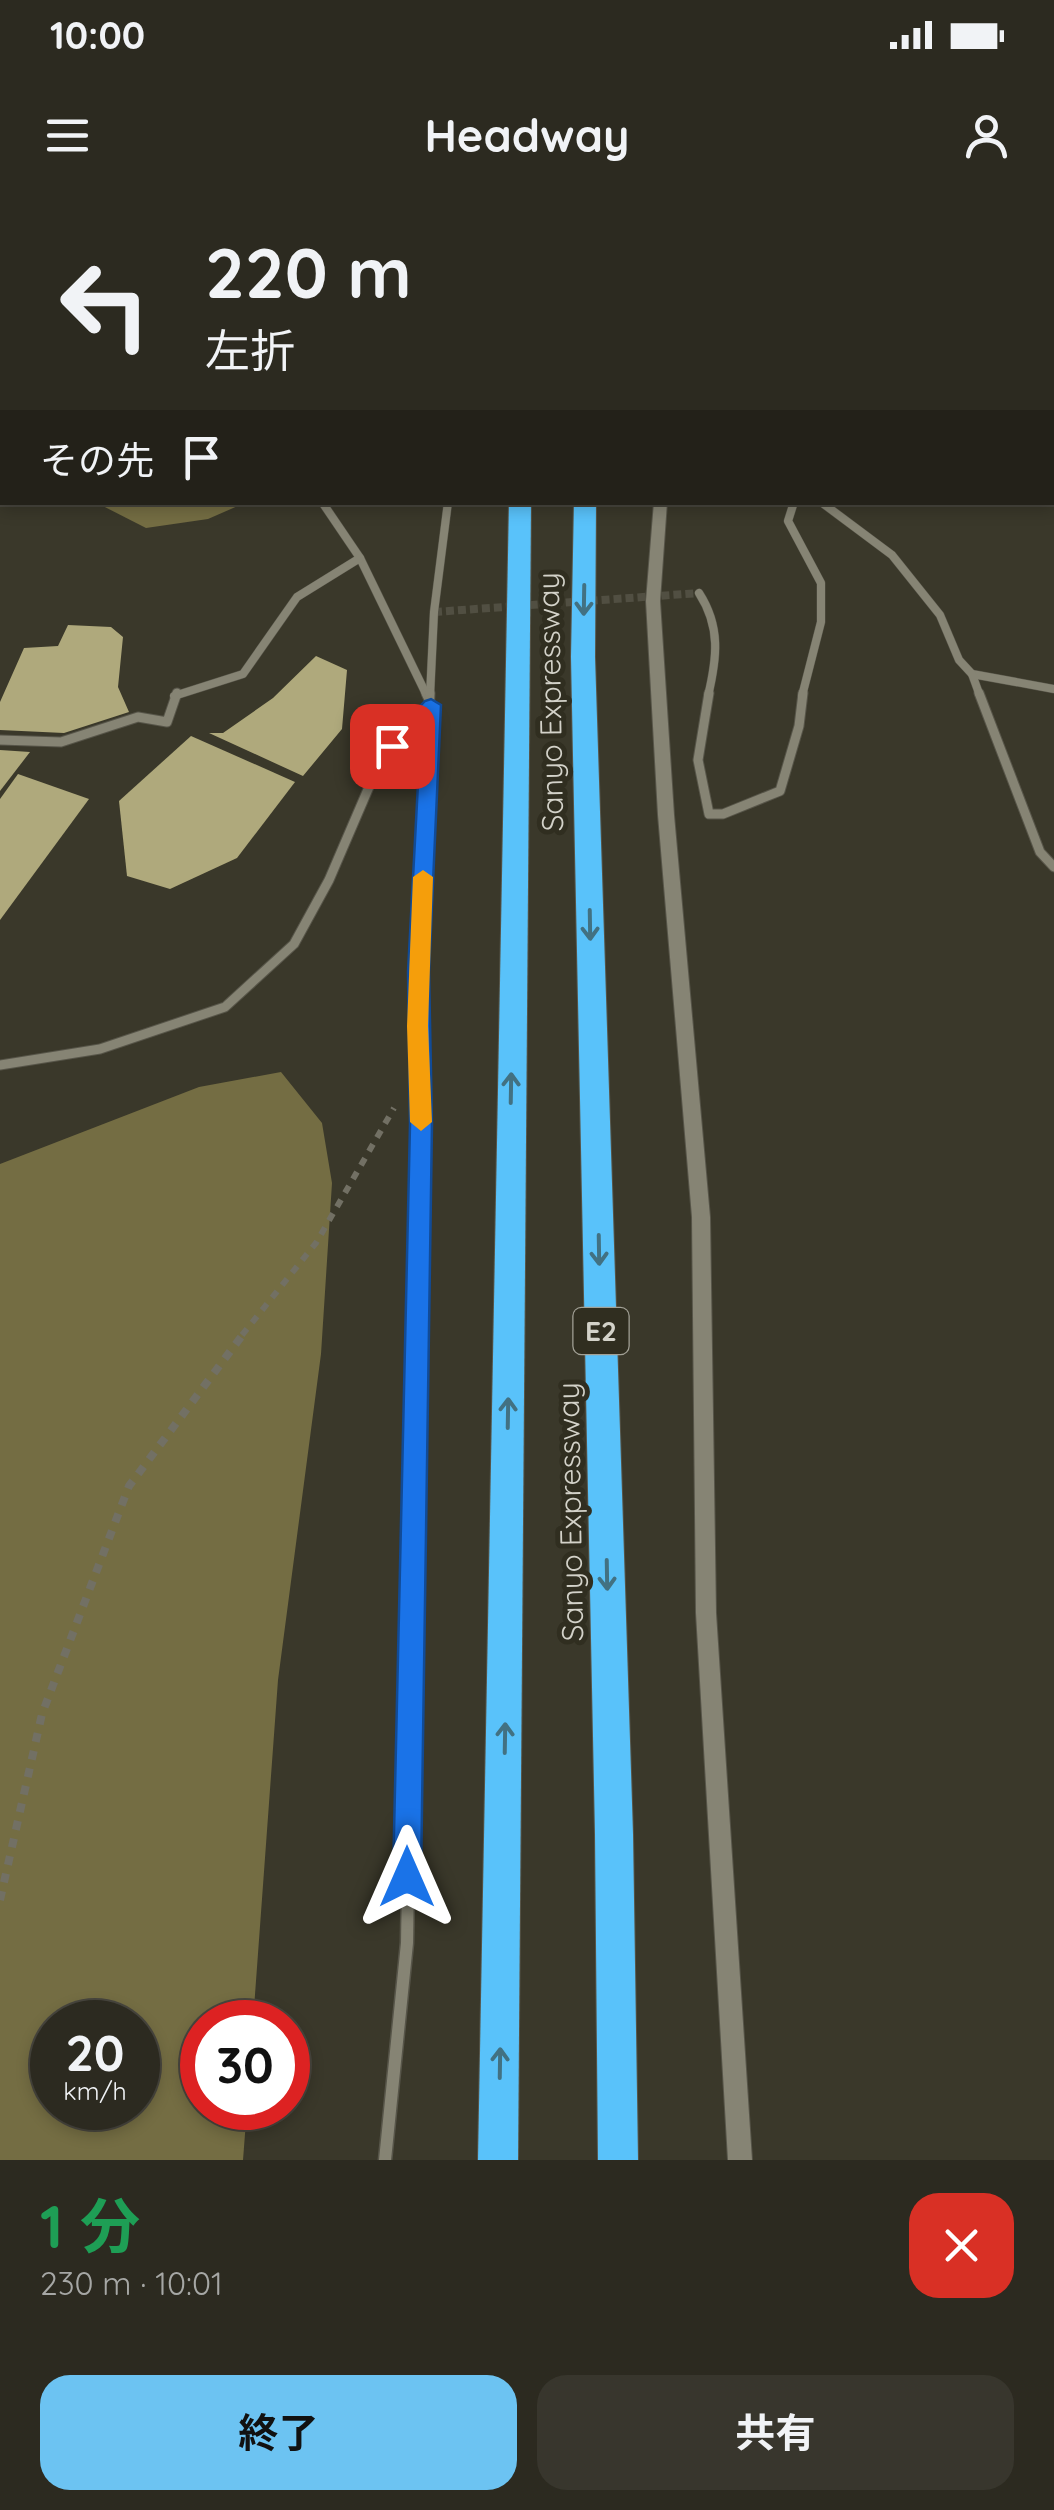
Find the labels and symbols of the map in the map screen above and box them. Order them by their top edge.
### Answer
street label: Sanyo Expressway [529,572,571,832]
one-way arrow [574,582,594,615]
pin [350,704,435,789]
one-way arrow [581,908,600,940]
one-way arrow [502,1072,520,1104]
one-way arrow [589,1233,608,1265]
road number: E2 [574,1308,628,1354]
street label: Sanyo Expressway [549,1382,591,1642]
one-way arrow [498,1397,518,1430]
one-way arrow [598,1558,617,1590]
one-way arrow [496,1722,514,1754]
position arrow [355,1825,459,1929]
speed limit sign: 30 [180,2000,310,2130]
one-way arrow [491,2047,510,2079]

